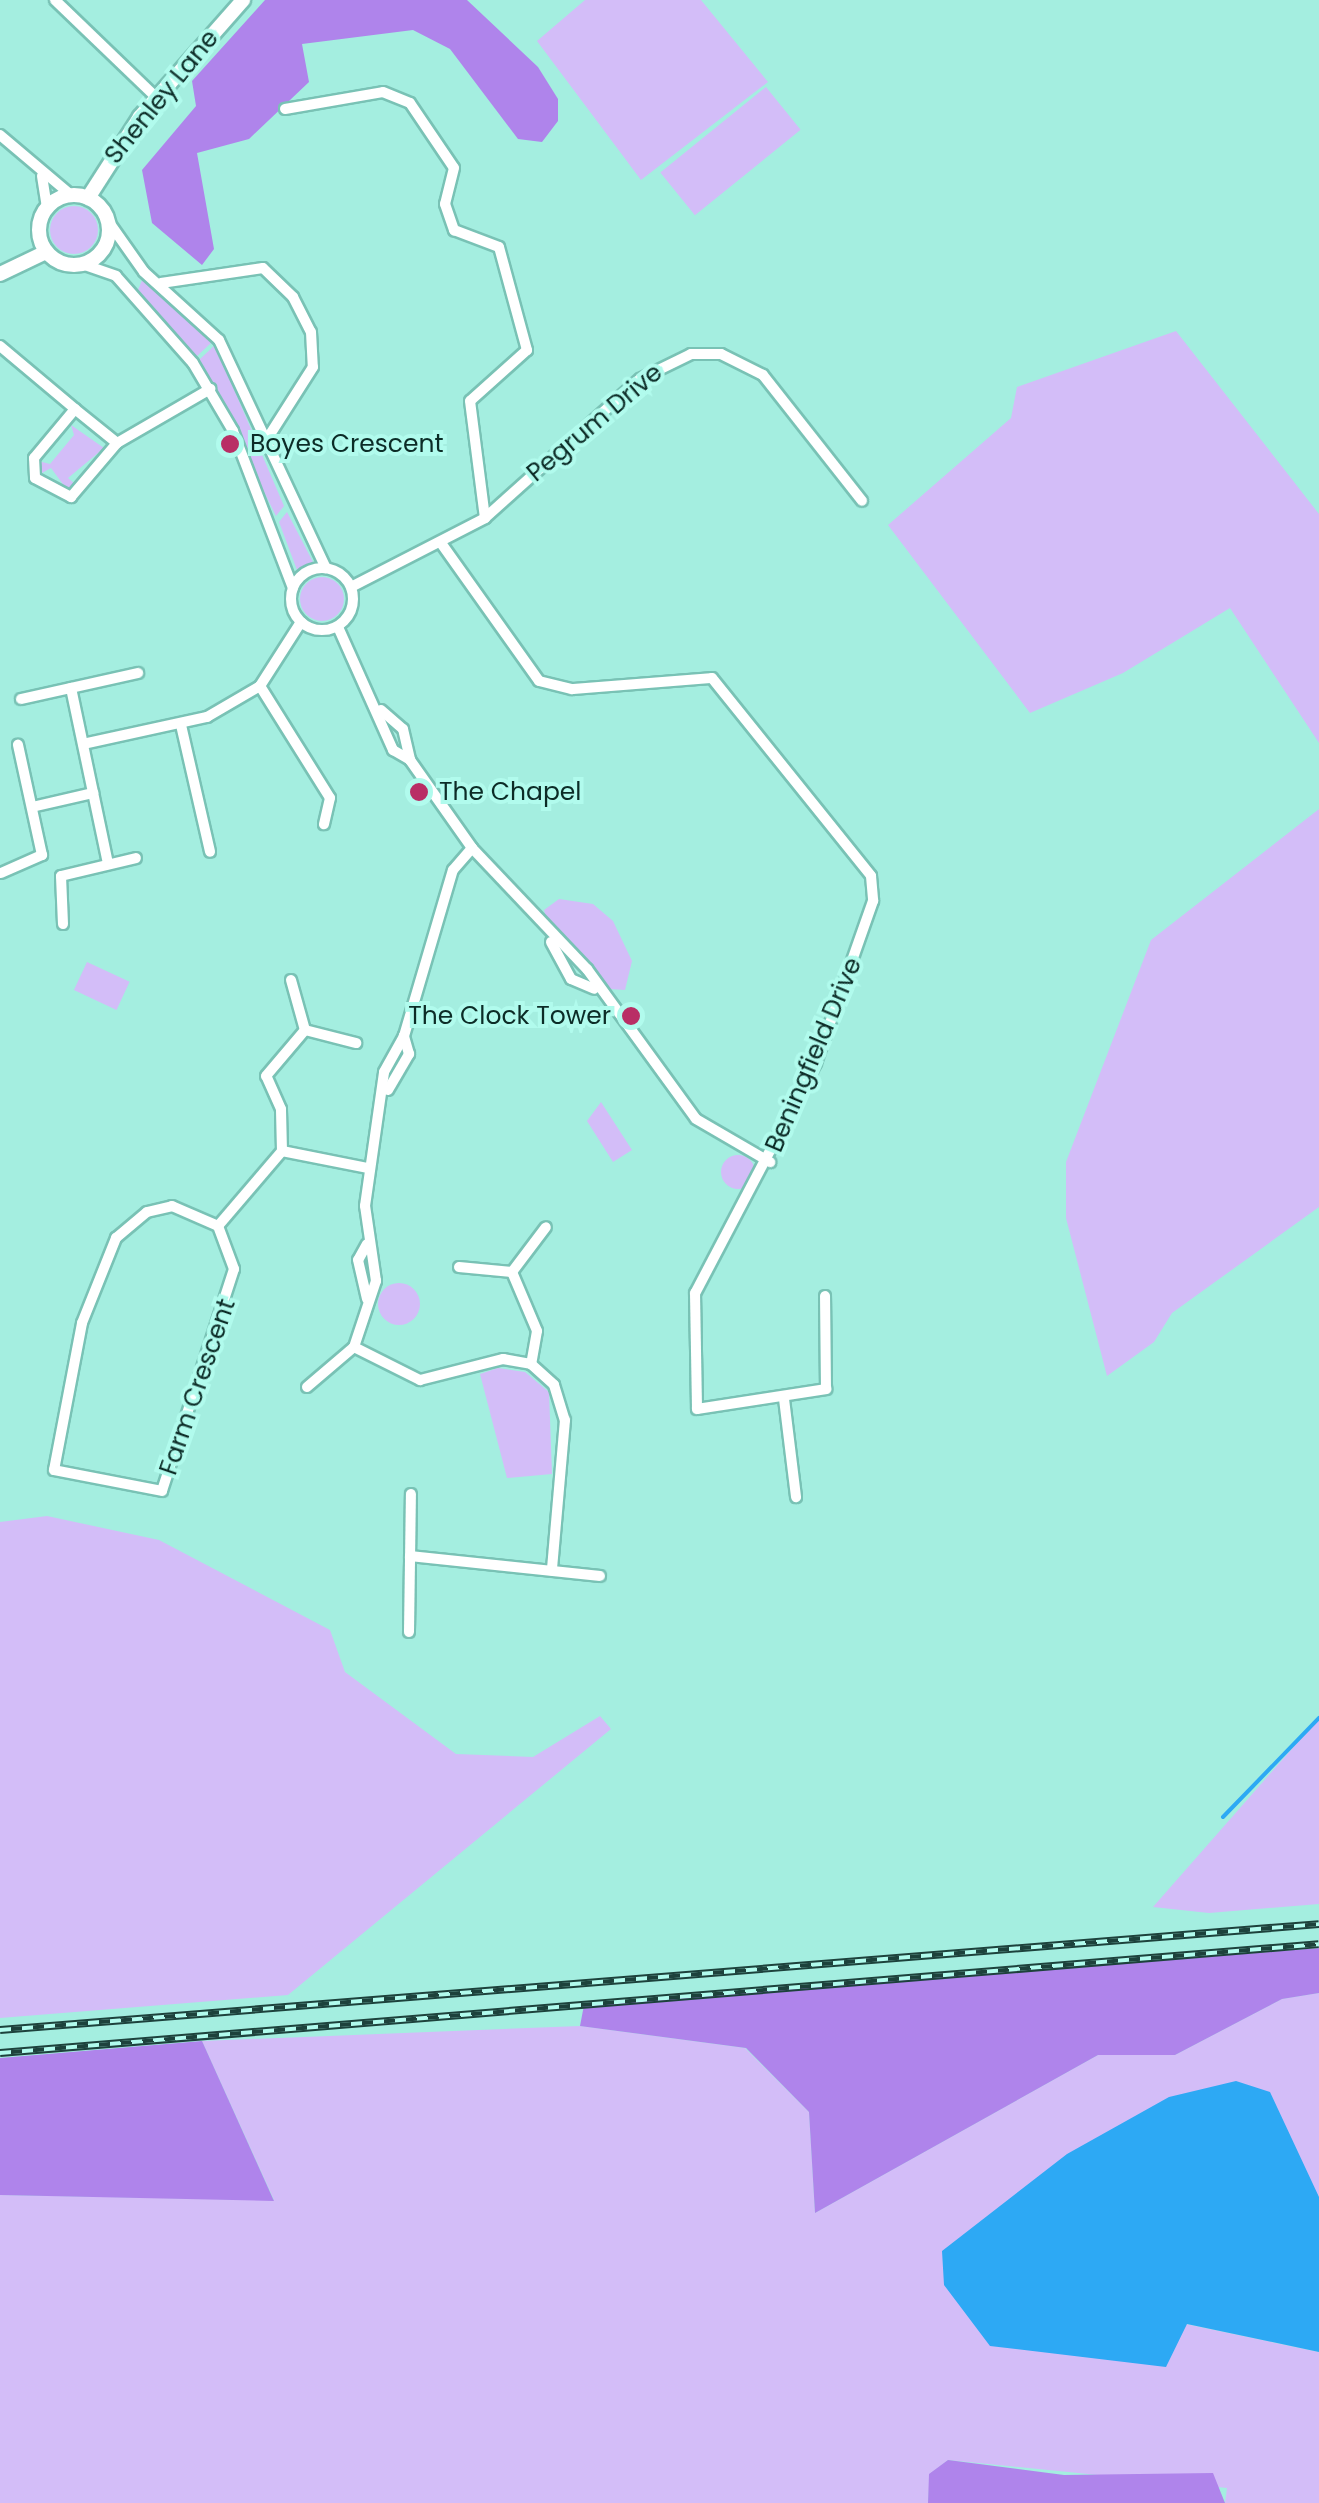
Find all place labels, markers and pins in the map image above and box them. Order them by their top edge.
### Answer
place label: Boyes Crescent [250,429,444,459]
marker: Boyes Crescent [219,433,241,455]
place label: The Chapel [439,777,581,807]
marker: The Chapel [408,781,430,803]
place label: The Clock Tower [408,1001,611,1031]
marker: The Clock Tower [620,1005,642,1027]

